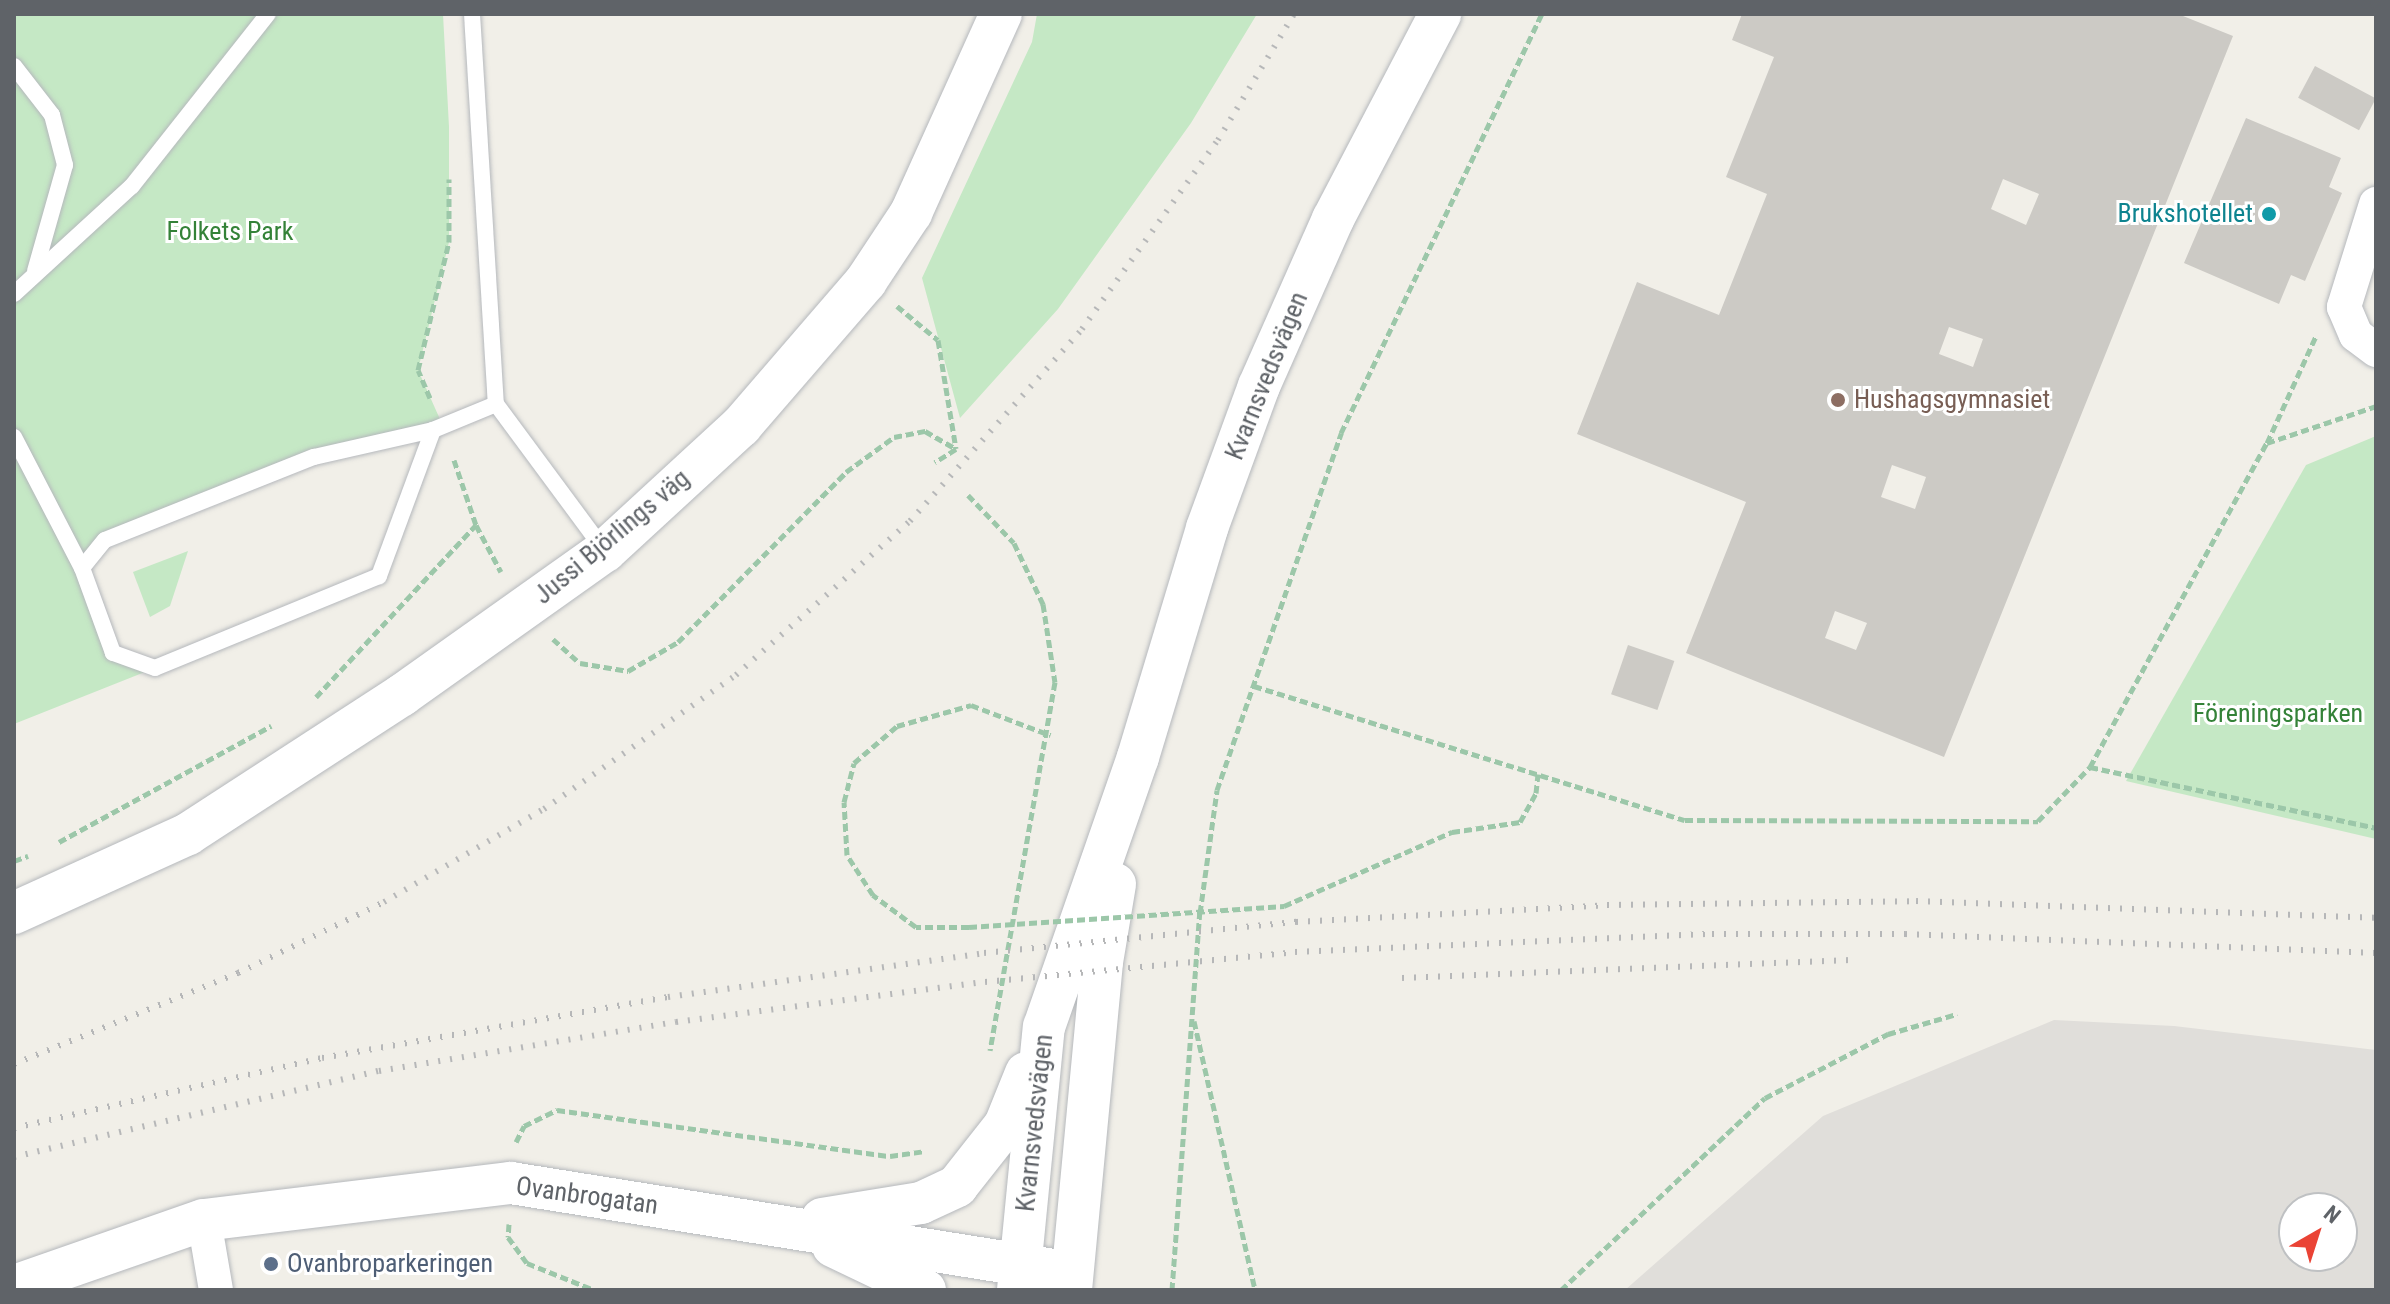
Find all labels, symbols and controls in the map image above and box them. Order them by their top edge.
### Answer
place label: Brukshotellet [2117,198,2253,230]
marker: Brukshotellet [2260,205,2278,223]
park label: Folkets Park [167,216,293,248]
street label: Kvarnsvedsvägen [1219,287,1315,465]
place label: Hushagsgymnasiet [1854,384,2050,416]
marker: Hushagsgymnasiet [1829,391,1847,409]
street label: Jussi Björlings väg [528,463,696,611]
park label: Föreningsparken [2193,698,2363,730]
street label: Kvarnsvedsvägen [1010,1033,1060,1213]
street label: Ovanbrogatan [514,1171,660,1221]
north arrow [2278,1192,2358,1272]
text: N [2319,1201,2345,1228]
place label: Ovanbroparkeringen [287,1248,493,1280]
marker: Ovanbroparkeringen [262,1255,280,1273]

